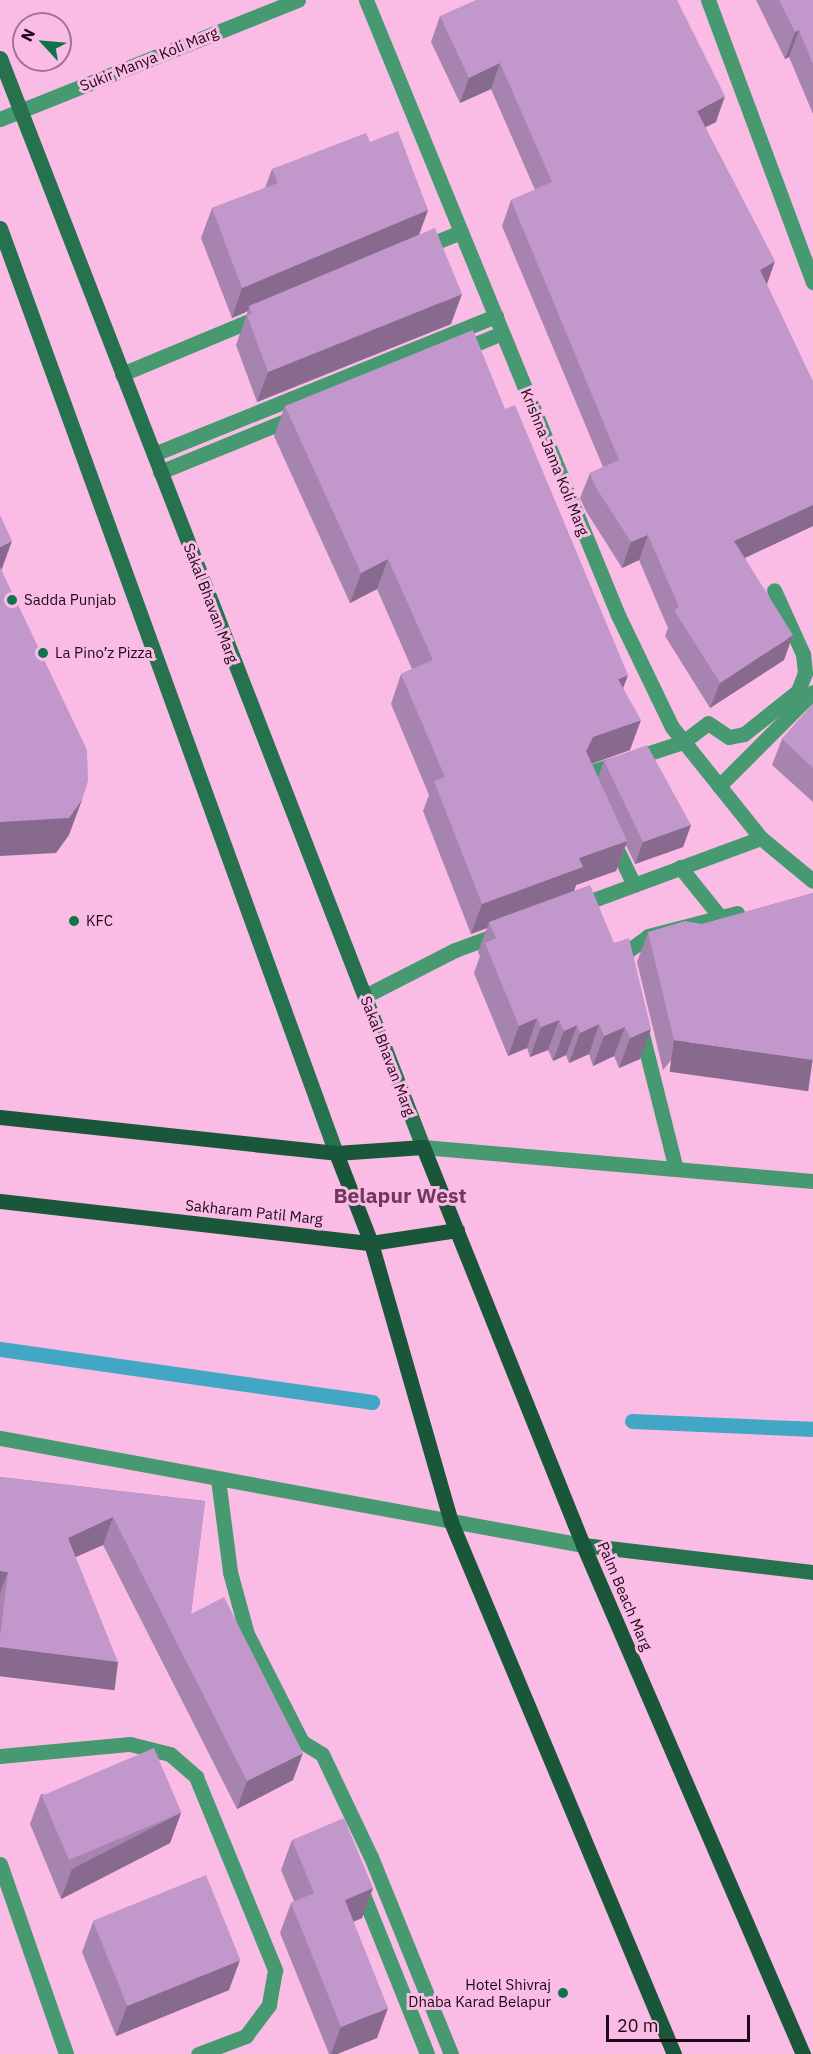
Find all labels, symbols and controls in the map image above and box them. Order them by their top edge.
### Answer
north arrow [12,12,72,72]
street label: Sukir Manya Koli Marg [77,23,221,95]
text: N [16,25,39,45]
street label: Krishna Jama Koli Marg [517,386,593,538]
street label: Sakal Bhavan Marg [180,541,242,665]
place label: Sadda Punjab [24,591,116,609]
marker: Sadda Punjab [5,593,19,607]
place label: La Pino’z Pizza [55,644,152,662]
marker: La Pino’z Pizza [36,646,50,660]
place label: KFC [86,912,113,930]
marker: KFC [67,914,81,928]
street label: Sakal Bhavan Marg [357,994,419,1118]
district label: Belapur West [333,1182,467,1208]
street label: Sakharam Patil Marg [184,1196,324,1228]
street label: Palm Beach Marg [594,1539,656,1653]
place label: Hotel Shivraj Dhaba Karad Belapur [408,1975,551,2010]
marker: Hotel Shivraj Dhaba Karad Belapur [556,1986,570,2000]
scale bar [609,2003,753,2041]
text: 20 m [617,2014,659,2037]

